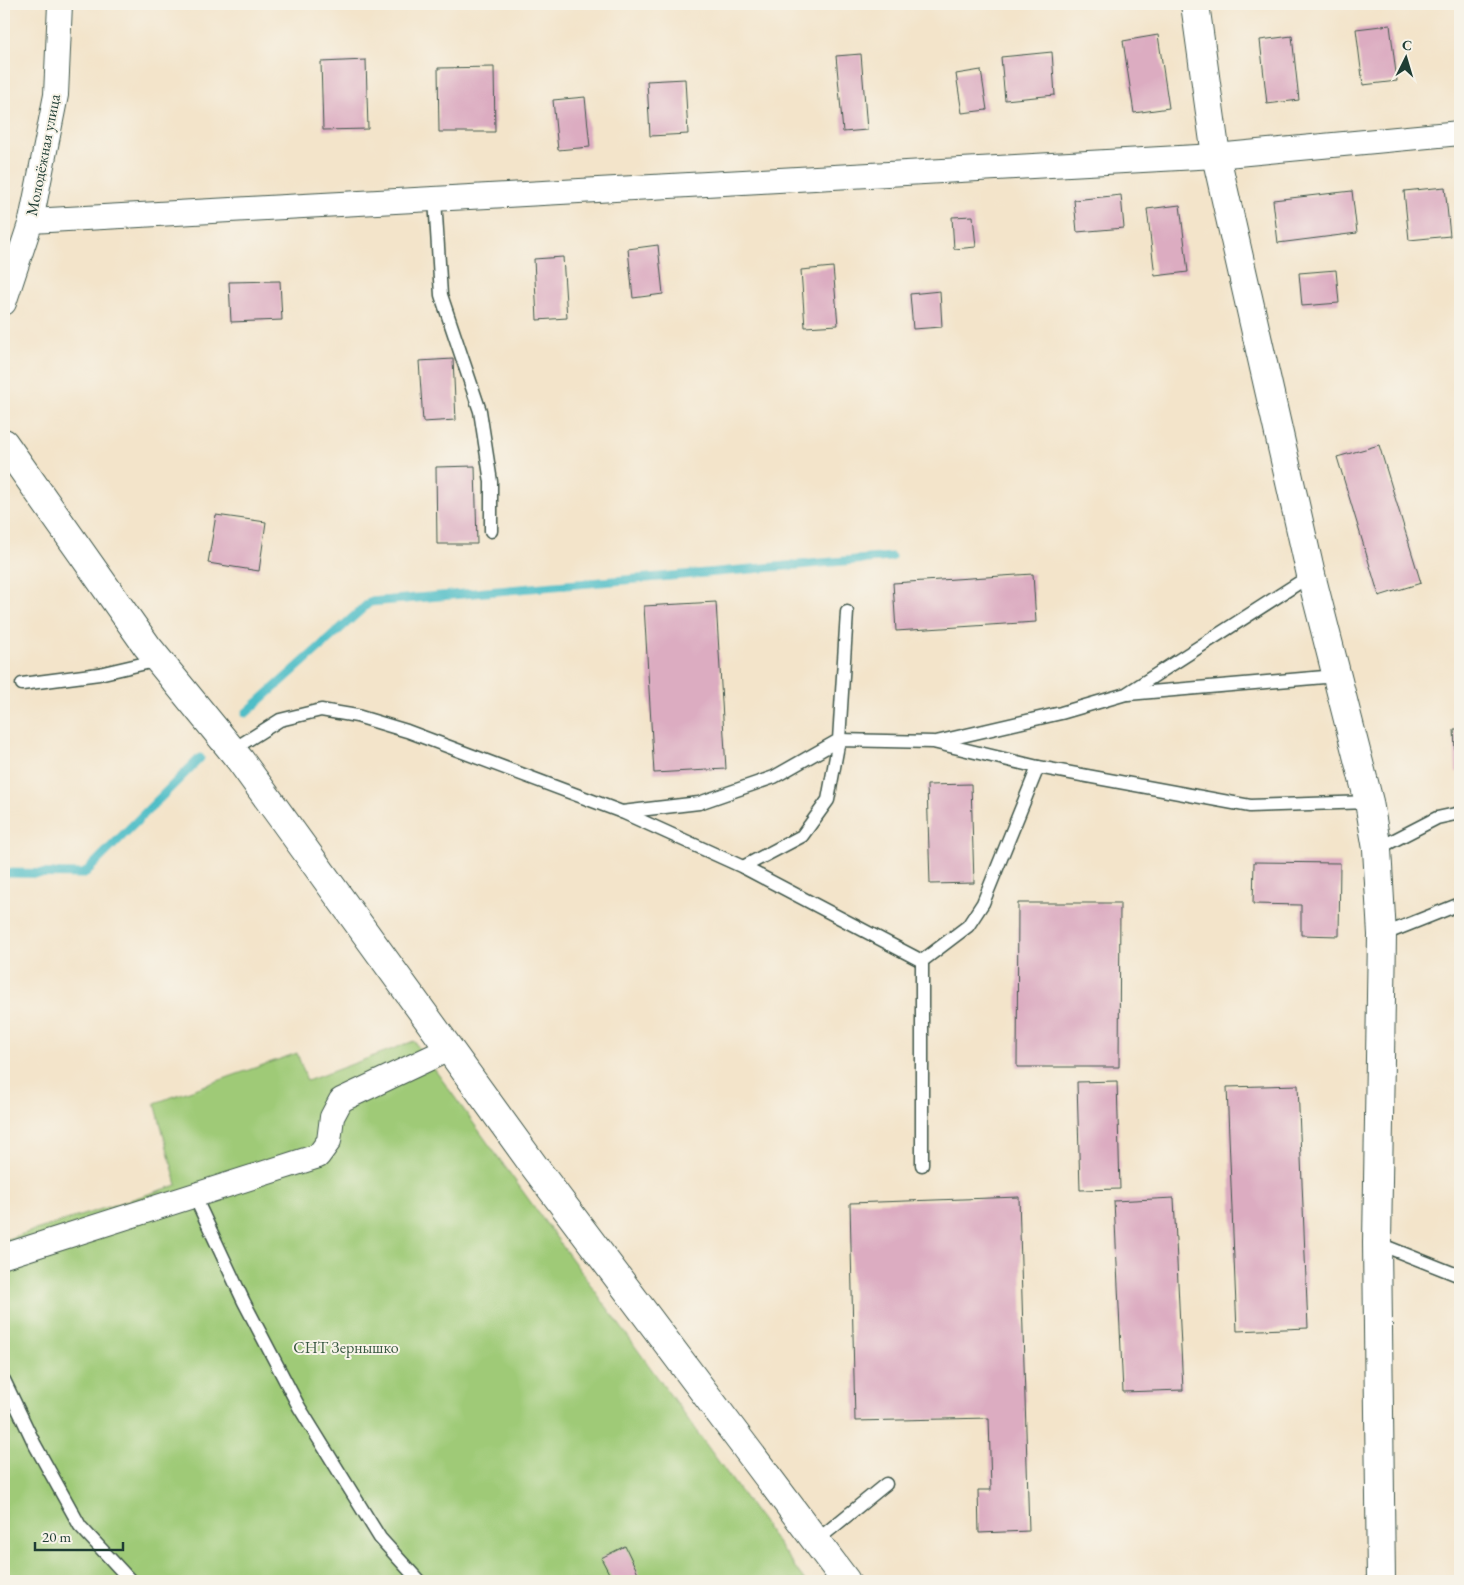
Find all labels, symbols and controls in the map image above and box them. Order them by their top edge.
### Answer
north arrow [1382,32,1432,82]
text: С [1401,36,1413,54]
street label: Молодёжная улица [21,92,65,218]
park label: СНТ Зернышко [293,1337,399,1358]
scale bar [35,1520,122,1552]
text: 20 m [42,1527,71,1546]

